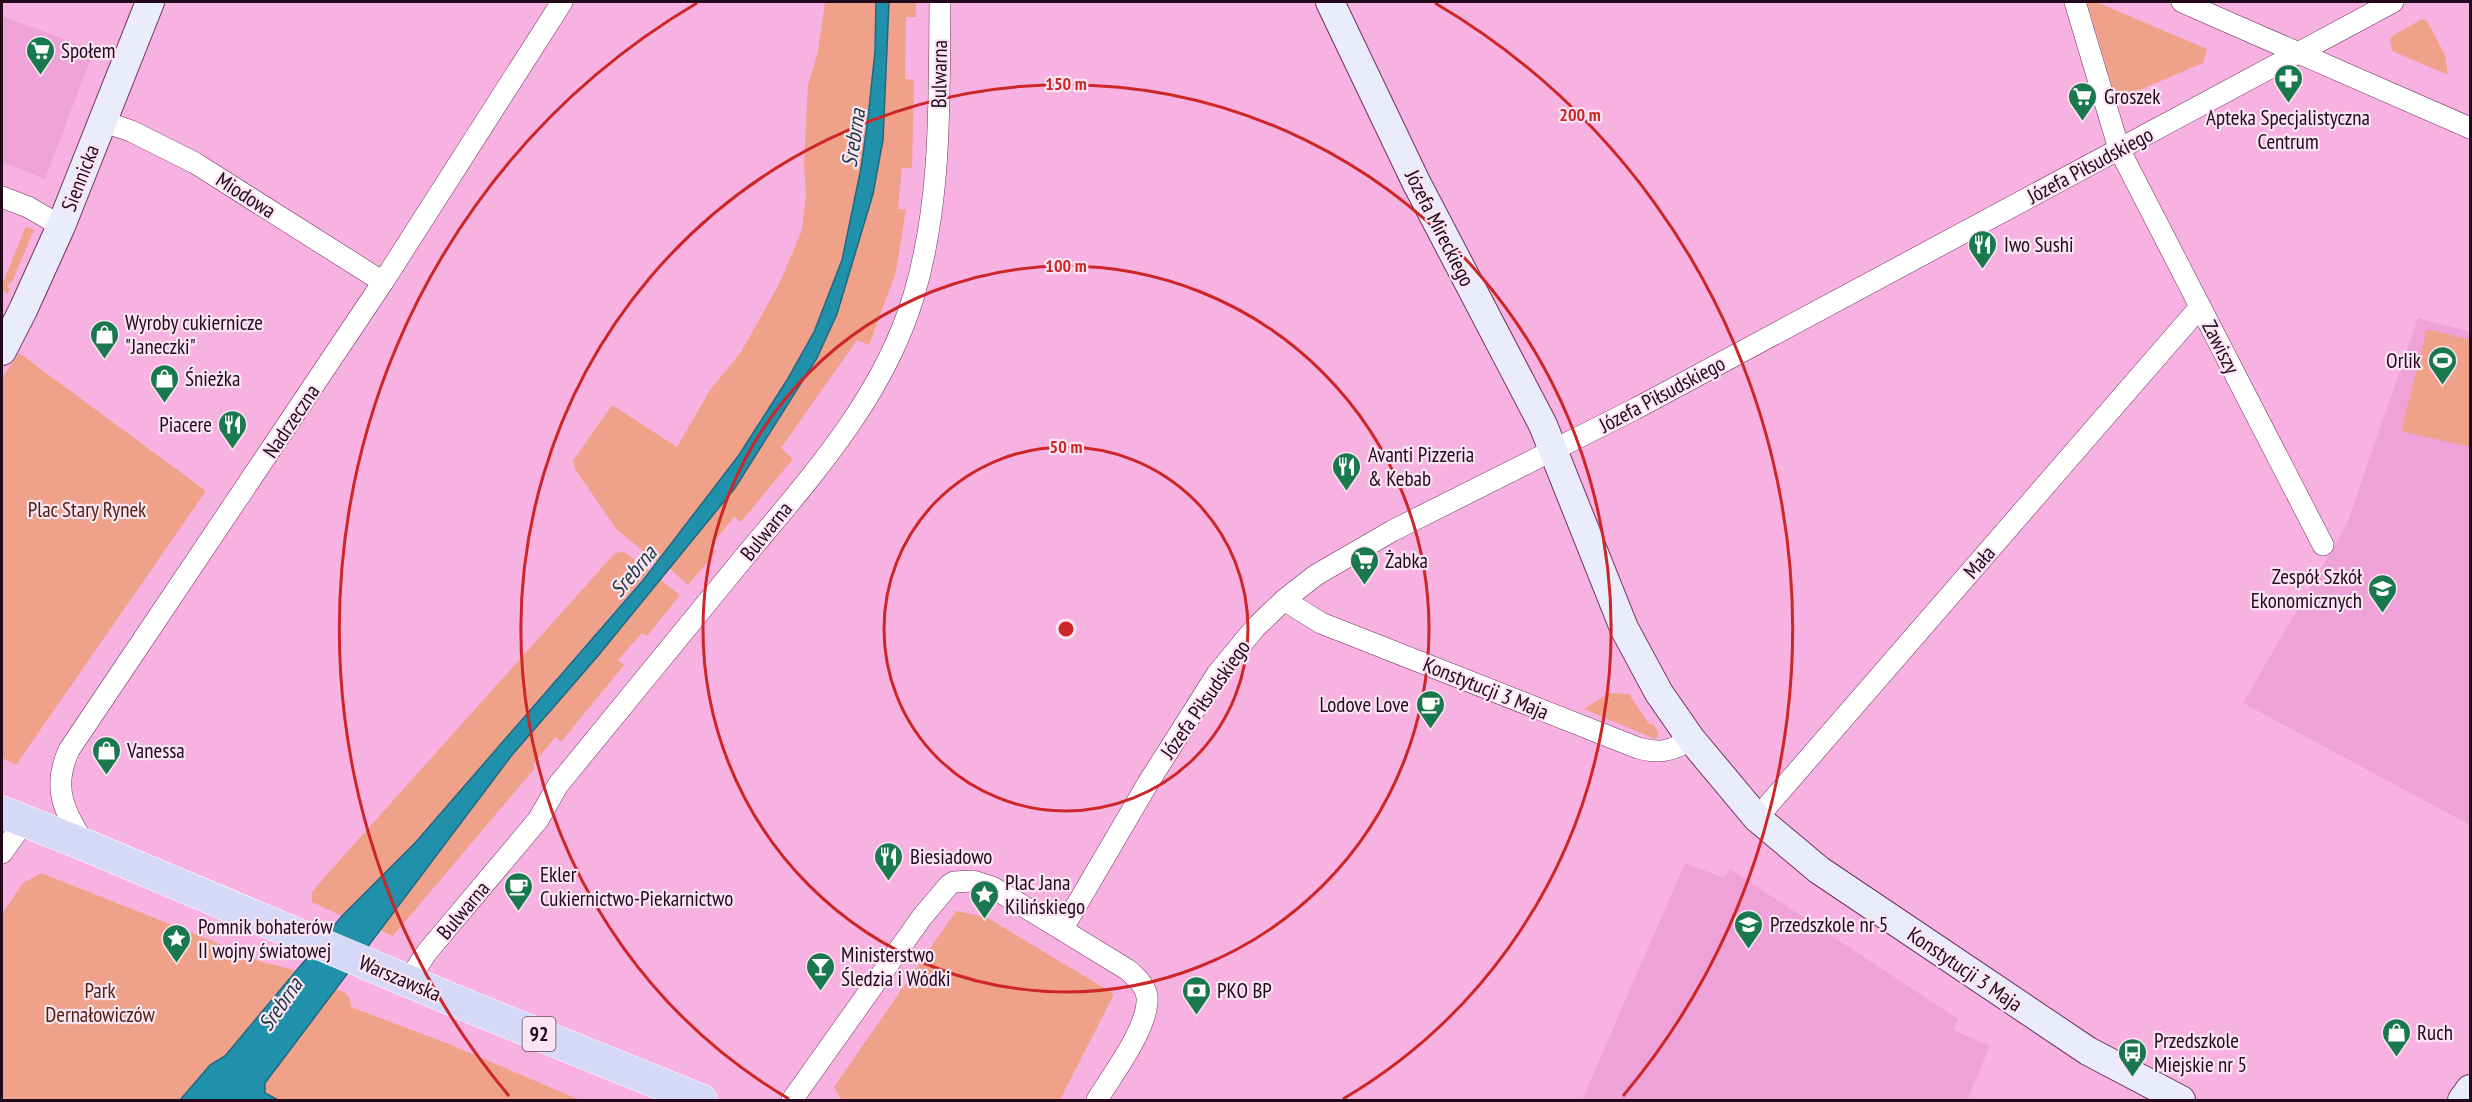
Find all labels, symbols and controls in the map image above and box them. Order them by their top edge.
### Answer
supermarket icon: Społem [24,34,56,76]
place label: Społem [61,37,115,64]
street label: Bulwarna [925,40,953,108]
pharmacy icon: Apteka Specjalistyczna Centrum [2272,62,2304,104]
text: 150 m [1045,72,1087,95]
supermarket icon: Groszek [2067,80,2099,122]
place label: Groszek [2104,83,2160,110]
text: 200 m [1559,103,1601,126]
place label: Apteka Specjalistyczna Centrum [2206,104,2370,155]
water label: Srebrna [835,106,872,169]
street label: Józefa Piłsudskiego [2021,120,2158,210]
street label: Siennicka [55,141,105,215]
street label: Józefa Mireckiego [1399,164,1481,291]
street label: Miodowa [211,166,281,224]
restaurant icon: Iwo Sushi [1967,228,1999,270]
place label: Iwo Sushi [2004,231,2074,258]
text: 100 m [1045,254,1087,277]
place label: Wyroby cukiernicze "Janeczki" [125,309,263,360]
street label: Zawiszy [2196,316,2246,378]
shop icon: Wyroby cukiernicze "Janeczki" [88,318,120,360]
sports icon: Orlik [2426,344,2458,386]
place label: Orlik [2386,347,2421,374]
street label: Józefa Piłsudskiego [1593,349,1730,439]
shop icon: Śnieżka [148,362,180,404]
place label: Śnieżka [185,365,240,392]
street label: Nadrzeczna [257,379,325,463]
restaurant icon: Piacere [217,408,249,450]
place label: Piacere [159,411,212,438]
text: 50 m [1050,435,1082,458]
place label: Avanti Pizzeria & Kebab [1368,441,1474,492]
restaurant icon: Avanti Pizzeria & Kebab [1331,450,1363,492]
park label: Plac Stary Rynek [28,496,146,523]
street label: Bulwarna [734,496,798,566]
water label: Srebrna [603,539,663,602]
street label: Mała [1957,540,2001,584]
supermarket icon: Żabka [1348,544,1380,586]
place label: Żabka [1385,547,1428,574]
place label: Zespół Szkół Ekonomicznych [2251,563,2362,614]
school or university icon: Zespół Szkół Ekonomicznych [2367,572,2399,614]
centre of rings [1056,619,1076,639]
street label: Józefa Piłsudskiego [1154,634,1256,764]
street label: Konstytucji 3 Maja [1419,651,1553,725]
cafe icon: Lodove Love [1414,688,1446,730]
place label: Lodove Love [1319,691,1409,718]
shop icon: Vanessa [90,734,122,776]
place label: Vanessa [126,737,185,764]
restaurant icon: Biesiadowo [873,840,905,882]
place label: Biesiadowo [910,843,992,870]
place label: Ekler Cukiernictwo-Piekarnictwo [540,861,733,912]
place label: Plac Jana Kilińskiego [1005,869,1085,920]
cafe icon: Ekler Cukiernictwo-Piekarnictwo [503,870,535,912]
street label: Bulwarna [431,875,495,945]
place icon: Plac Jana Kilińskiego [968,878,1000,920]
school or university icon: Przedszkole nr 5 [1733,908,1765,950]
place label: Przedszkole nr 5 [1770,911,1888,938]
place label: Pomnik bohaterów II wojny światowej [198,913,333,964]
street label: Konstytucji 3 Maja [1902,921,2028,1017]
place icon: Pomnik bohaterów II wojny światowej [161,922,193,964]
place label: Ministerstwo Śledzia i Wódki [841,941,951,992]
street label: Warszawska [355,949,445,1007]
bar icon: Ministerstwo Śledzia i Wódki [804,950,836,992]
water label: Srebrna [252,971,309,1036]
bank icon: PKO BP [1180,974,1212,1016]
park label: Park Dernałowiczów [45,977,155,1028]
place label: PKO BP [1217,977,1272,1004]
shop icon: Ruch [2380,1016,2412,1058]
road number: 92 [522,1017,556,1051]
place label: Ruch [2417,1019,2453,1046]
place label: Przedszkole Miejskie nr 5 [2154,1027,2247,1078]
bus stop icon: Przedszkole Miejskie nr 5 [2117,1036,2149,1078]

